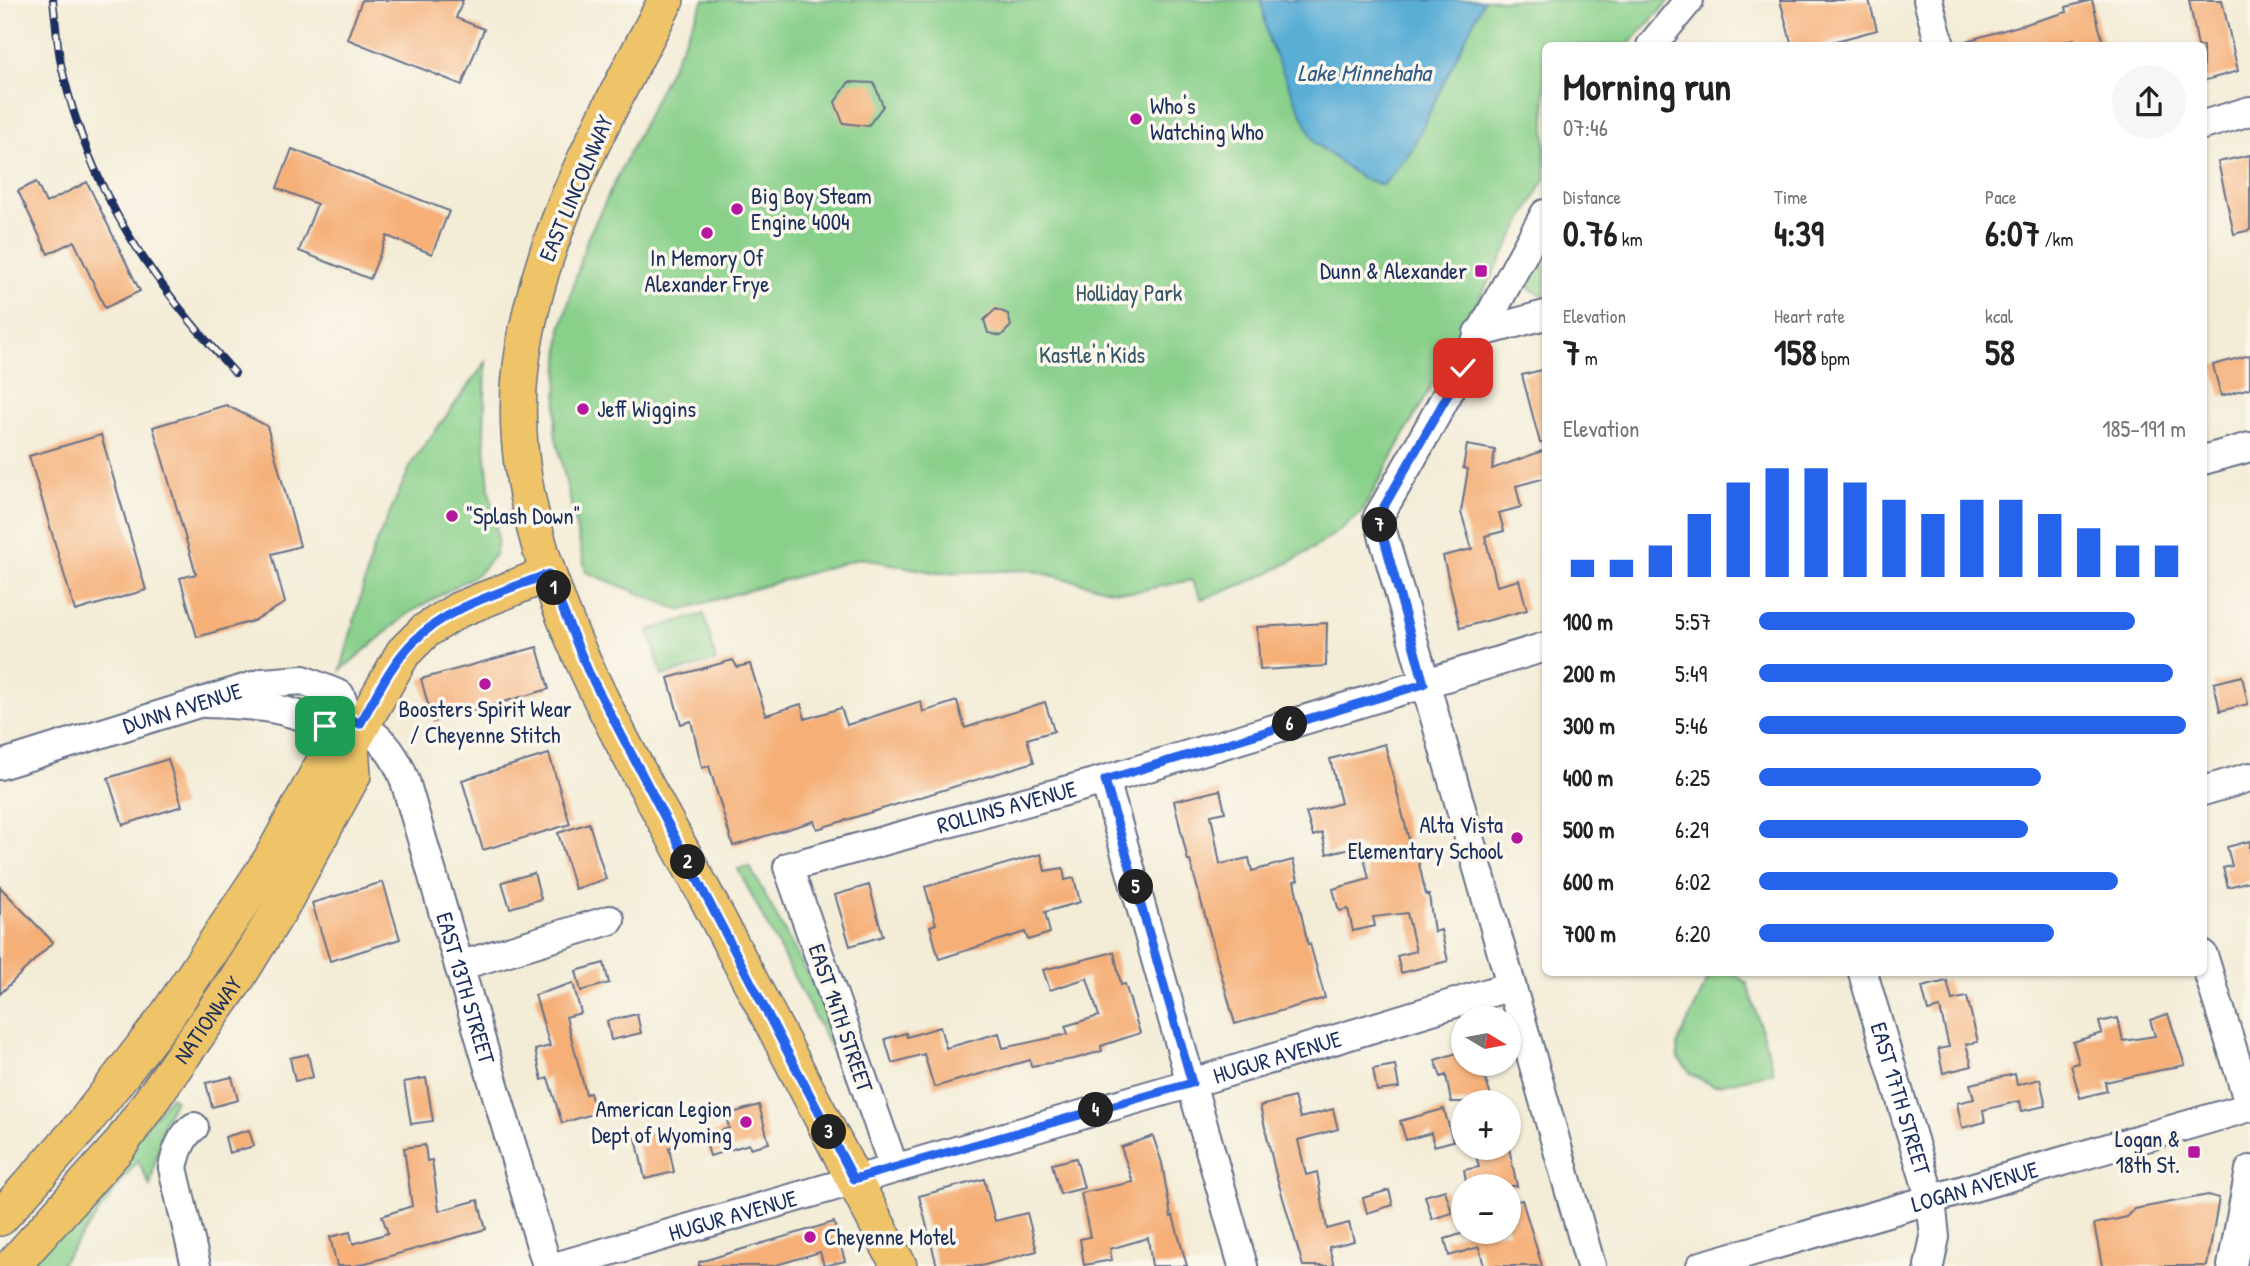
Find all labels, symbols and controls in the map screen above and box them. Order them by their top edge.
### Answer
water label: Lake Minnehaha [1297,56,1433,88]
text: Morning run [1563,60,1731,112]
button: share [2112,65,2186,139]
place label: Who's Watching Who [1150,90,1264,147]
street label: EAST LINCOLNWAY [531,110,620,266]
marker: Who's Watching Who [1128,111,1144,127]
text: 07:46 [1563,112,1608,143]
place label: Big Boy Steam Engine 4004 [751,180,872,237]
text: Distance [1563,184,1621,210]
text: Time [1774,184,1808,210]
text: Pace [1985,184,2017,210]
marker: Big Boy Steam Engine 4004 [729,201,745,217]
text: 0.76 [1563,210,1617,257]
text: 4:39 [1774,210,1824,257]
text: 6:07 [1985,210,2040,257]
marker: In Memory Of Alexander Frye [699,225,715,241]
text: km [1617,226,1643,252]
text: /km [2040,226,2073,252]
place label: In Memory Of Alexander Frye [645,242,769,299]
place label: Dunn & Alexander [1320,255,1467,286]
marker: Dunn & Alexander [1473,263,1489,279]
park label: Holliday Park [1076,277,1183,308]
text: Elevation [1563,303,1626,329]
text: Heart rate [1774,303,1845,329]
text: kcal [1985,303,2013,329]
text: 7 [1563,329,1580,376]
text: 158 [1774,329,1817,376]
text: 58 [1985,329,2015,376]
pin [1433,338,1493,398]
park label: Kastle'n'Kids [1039,339,1145,370]
text: m [1580,345,1598,371]
text: bpm [1817,345,1850,371]
icon: check [1444,349,1482,387]
place label: Jeff Wiggins [597,393,696,424]
marker: Jeff Wiggins [575,401,591,417]
text: Elevation [1563,413,1639,444]
text: 185–191 m [2102,413,2186,444]
place label: "Splash Down" [466,500,581,531]
marker: "Splash Down" [444,508,460,524]
pin: 7 [1362,508,1398,542]
text: 7 [1375,511,1384,537]
pin: 1 [536,570,572,606]
text: 1 [550,574,557,600]
text: 100 m [1563,606,1613,637]
text: 5:57 [1675,606,1711,637]
text: 200 m [1563,658,1615,689]
text: 5:49 [1675,658,1707,689]
street label: DUNN AVENUE [119,675,245,741]
marker: Boosters Spirit Wear / Cheyenne Stitch [477,676,493,692]
place label: Boosters Spirit Wear / Cheyenne Stitch [398,693,572,750]
pin [295,696,355,756]
pin: 6 [1272,706,1308,742]
icon: arrive [306,707,344,745]
text: 6 [1286,710,1293,736]
text: 300 m [1563,710,1615,741]
text: 5:46 [1675,710,1708,741]
text: 400 m [1563,762,1613,793]
text: 6:25 [1675,762,1710,793]
street label: ROLLINS AVENUE [933,773,1080,840]
place label: Alta Vista Elementary School [1348,809,1504,866]
text: 500 m [1563,814,1614,845]
text: 6:29 [1675,814,1709,845]
marker: Alta Vista Elementary School [1509,830,1525,846]
pin: 2 [670,844,706,880]
text: 2 [683,848,692,874]
text: 600 m [1563,866,1614,897]
text: 6:02 [1675,866,1711,897]
pin: 5 [1118,870,1154,904]
text: 5 [1131,873,1140,899]
street label: EAST 13TH STREET [429,909,503,1068]
text: 700 m [1563,918,1616,949]
text: 6:20 [1675,918,1711,949]
street label: EAST 14TH STREET [802,940,881,1096]
street label: NATIONWAY [166,970,249,1070]
north arrow [1451,1006,1521,1076]
map controls [1451,1006,1521,1244]
street label: EAST 17TH STREET [1864,1018,1939,1178]
street label: HUGUR AVENUE [1209,1023,1345,1091]
button: + [1451,1090,1521,1160]
pin: 4 [1078,1092,1114,1128]
place label: American Legion Dept of Wyoming [591,1093,732,1150]
text: 4 [1092,1096,1099,1122]
marker: American Legion Dept of Wyoming [738,1114,754,1130]
pin: 3 [812,1114,846,1150]
text: 3 [824,1118,833,1144]
place label: Logan & 18th St. [2115,1123,2180,1180]
marker: Logan & 18th St. [2186,1144,2202,1160]
street label: LOGAN AVENUE [1908,1153,2042,1219]
button: − [1451,1174,1521,1244]
street label: HUGUR AVENUE [665,1182,801,1248]
place label: Cheyenne Motel [824,1221,957,1252]
marker: Cheyenne Motel [802,1229,818,1245]

